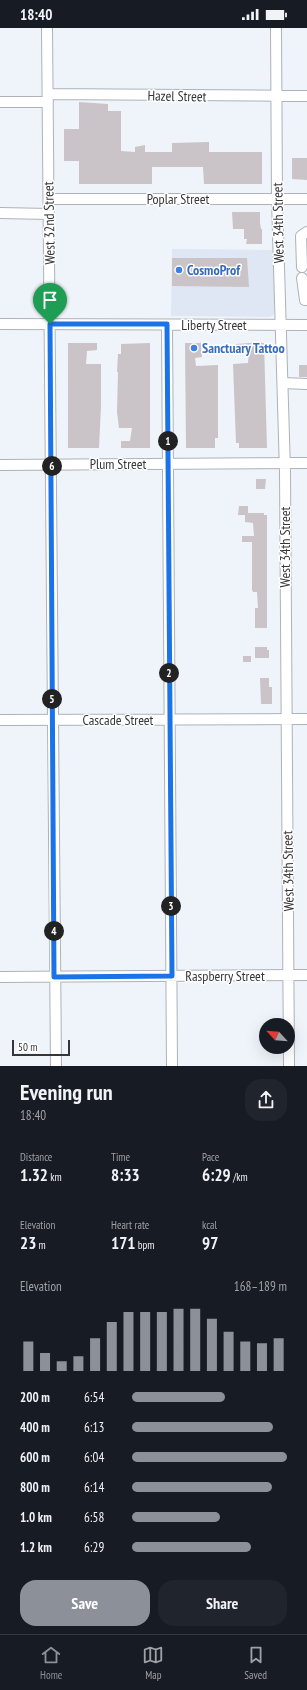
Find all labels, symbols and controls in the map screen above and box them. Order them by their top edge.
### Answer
text: 18:40 [20,5,52,24]
street label: Hazel Street [147,86,207,106]
street label: West 32nd Street [39,181,59,265]
street label: West 34th Street [268,182,288,264]
street label: Poplar Street [147,190,209,208]
place label: CosmoProf [187,261,241,279]
marker: CosmoProf [174,265,184,275]
pin [33,283,67,324]
icon: arrive [39,289,61,311]
street label: Liberty Street [181,316,247,334]
place label: Sanctuary Tattoo [202,339,285,357]
marker: Sanctuary Tattoo [189,343,199,353]
pin: 1 [158,431,178,451]
text: 1 [165,434,171,448]
street label: Plum Street [90,455,147,473]
pin: 6 [42,456,62,476]
text: 6 [49,459,55,473]
street label: West 34th Street [276,506,294,587]
pin: 2 [159,663,179,683]
text: 2 [166,666,172,680]
pin: 5 [42,689,62,709]
text: 5 [49,692,55,706]
street label: Cascade Street [83,711,154,729]
street label: West 34th Street [278,830,298,912]
pin: 3 [161,896,181,916]
text: 3 [168,899,174,913]
pin: 4 [44,921,64,941]
text: 4 [51,924,57,938]
street label: Raspberry Street [185,967,265,985]
north arrow [259,1018,295,1054]
map controls [259,1018,295,1054]
scale bar [12,1038,70,1057]
text: 50 m [18,1040,37,1054]
text: Evening run [20,1078,113,1106]
button: share [245,1079,287,1121]
text: 18:40 [20,1107,46,1124]
text: Distance [20,1150,52,1164]
text: Time [111,1150,130,1164]
text: Pace [202,1150,219,1164]
text: 1.32 [20,1164,48,1186]
text: 8:33 [111,1164,140,1186]
text: 6:29 [202,1164,231,1186]
text: km [48,1170,62,1184]
text: /km [231,1170,248,1184]
text: Elevation [20,1218,55,1232]
text: Heart rate [111,1218,149,1232]
text: kcal [202,1218,217,1232]
text: 23 [20,1232,36,1254]
text: 171 [111,1232,135,1254]
text: 97 [202,1232,218,1254]
text: m [36,1238,46,1252]
text: bpm [135,1238,154,1252]
text: Elevation [20,1278,62,1295]
text: 168–189 m [234,1278,287,1295]
text: 200 m [20,1389,50,1406]
text: 6:54 [84,1389,104,1406]
text: 400 m [20,1419,50,1436]
text: 6:13 [84,1419,104,1436]
text: 600 m [20,1449,50,1466]
text: 6:04 [84,1449,104,1466]
text: 800 m [20,1479,50,1496]
text: 6:14 [84,1479,104,1496]
text: 1.0 km [20,1509,52,1526]
text: 6:58 [84,1509,104,1526]
text: 1.2 km [20,1539,52,1556]
text: 6:29 [84,1539,104,1556]
button: Save [20,1580,150,1626]
button: Share [158,1580,287,1626]
tab: Home [40,1644,62,1682]
tab: Map [142,1644,164,1682]
tab: Saved [244,1644,267,1682]

